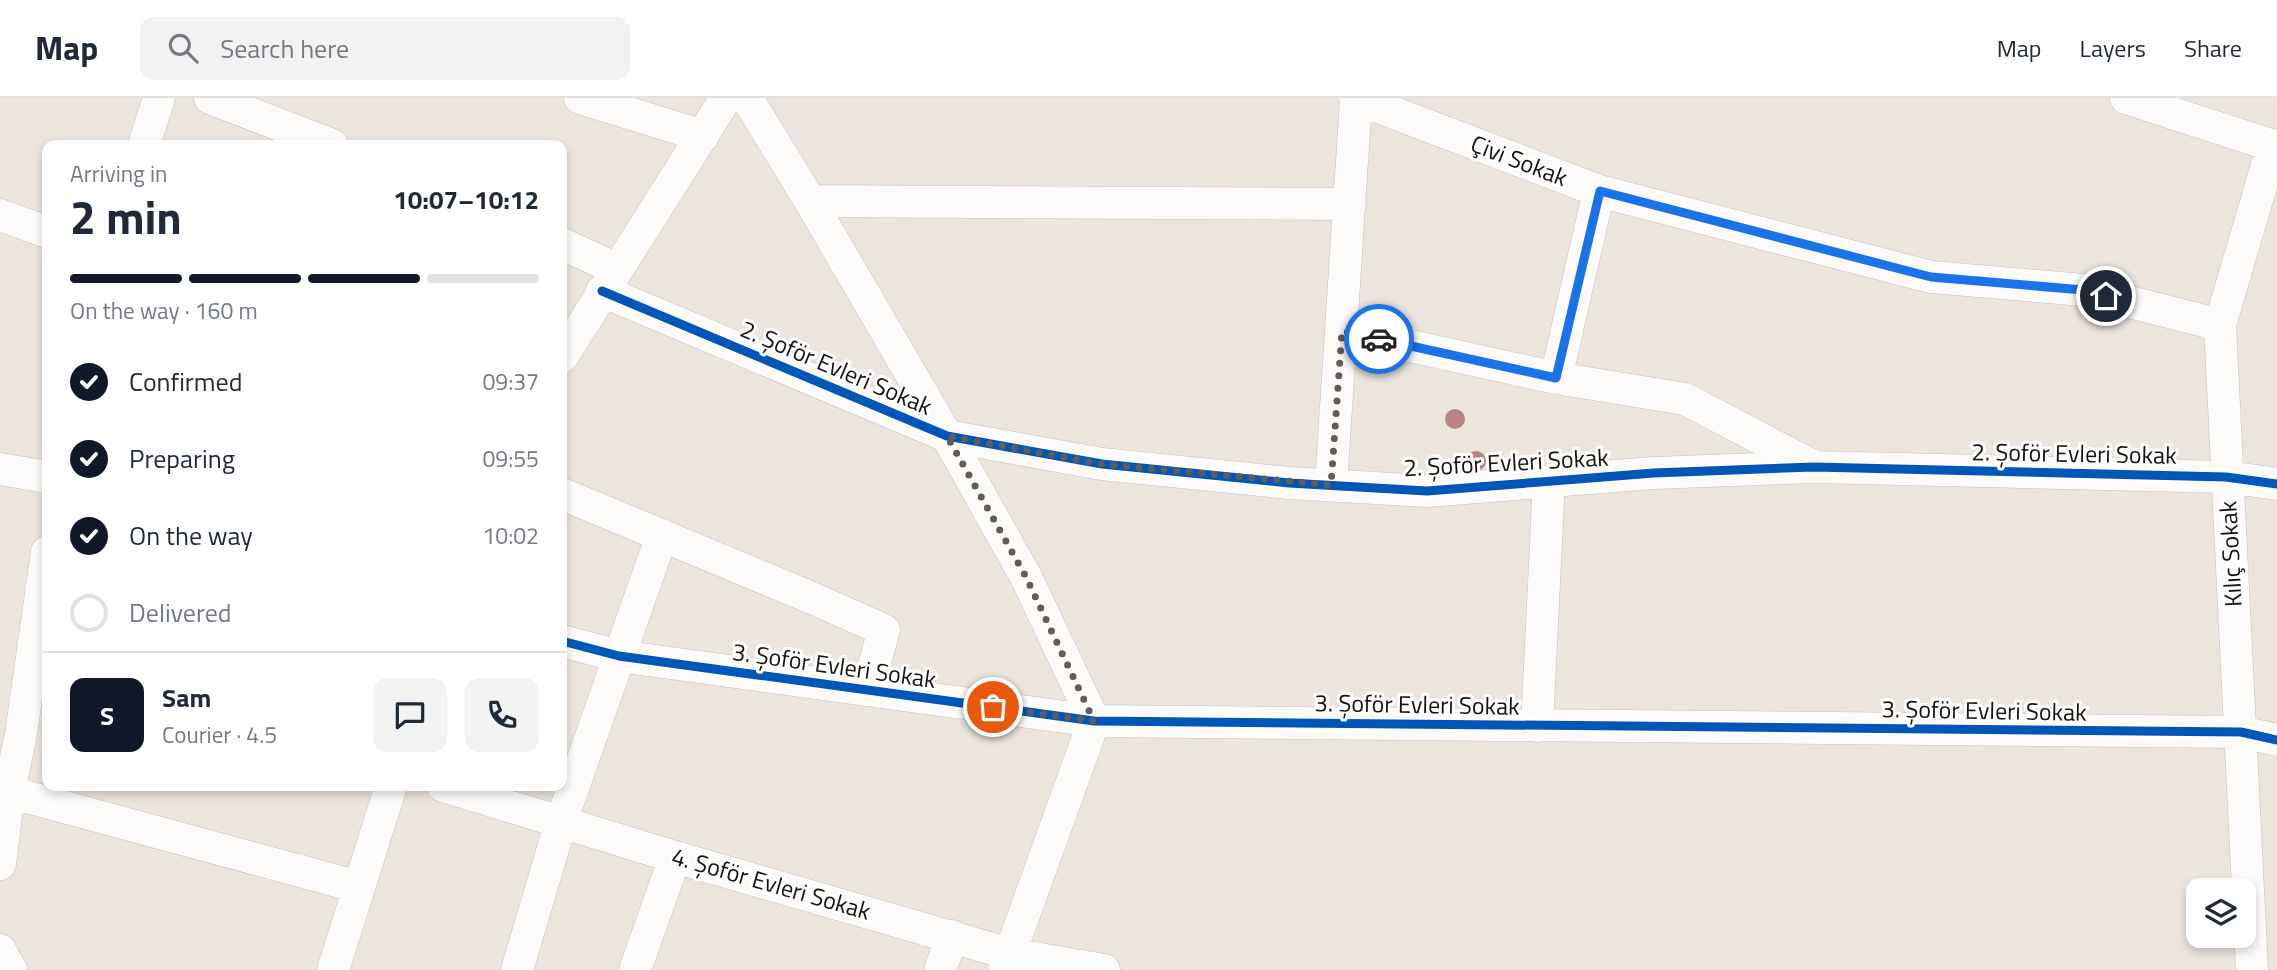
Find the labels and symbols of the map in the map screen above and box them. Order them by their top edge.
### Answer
street label: Çivi Sokak [1466,125,1573,195]
pin [2076,266,2136,326]
courier [1344,304,1414,374]
street label: 2. Şoför Evleri Sokak [735,310,938,424]
street label: 2. Şoför Evleri Sokak [1971,433,2177,473]
street label: 2. Şoför Evleri Sokak [1403,439,1610,485]
street label: Kılıç Sokak [2209,500,2251,608]
street label: 3. Şoför Evleri Sokak [730,633,939,697]
pin [963,677,1023,737]
street label: 3. Şoför Evleri Sokak [1314,684,1520,724]
street label: 3. Şoför Evleri Sokak [1881,690,2087,730]
street label: 4. Şoför Evleri Sokak [668,837,875,929]

